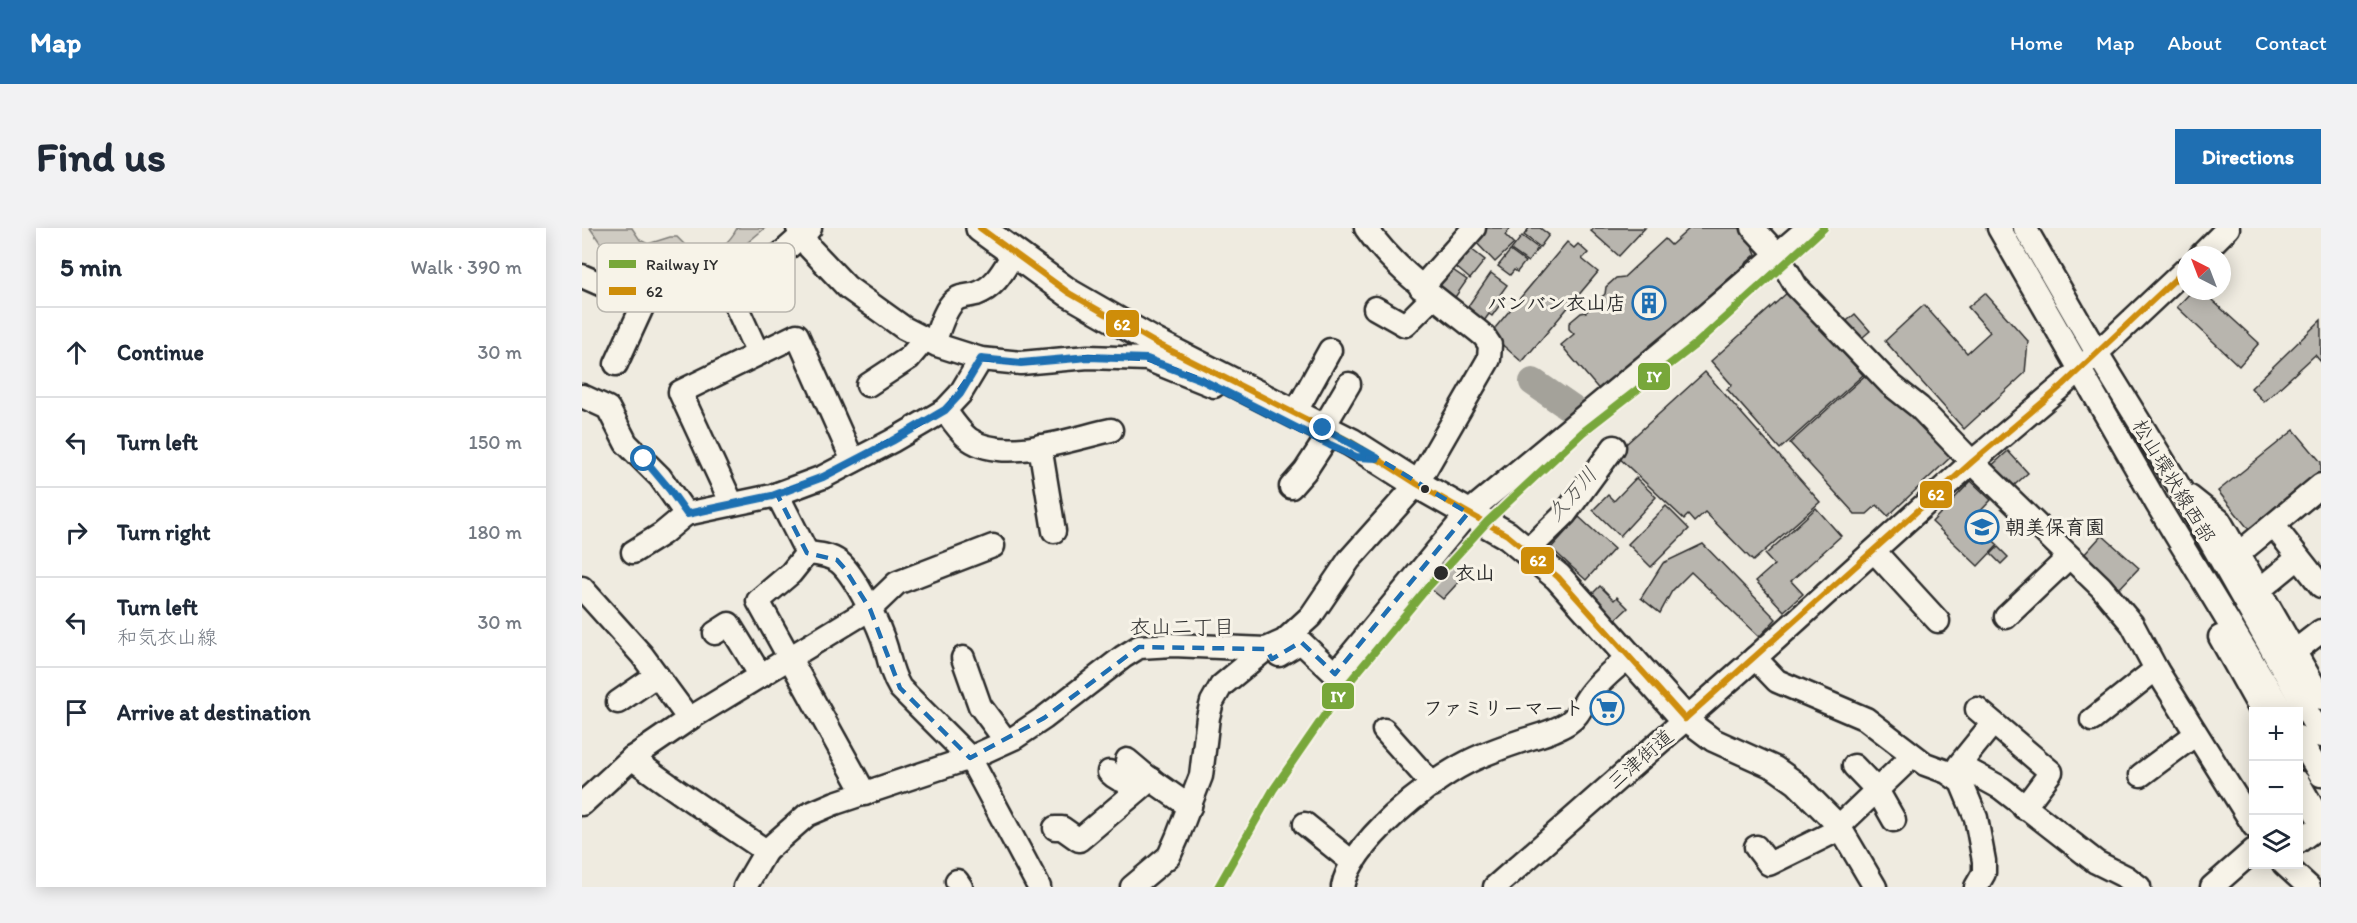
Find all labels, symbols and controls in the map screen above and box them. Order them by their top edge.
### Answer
text: Map [30,25,81,59]
text: Home [2010,30,2063,55]
text: Map [2096,30,2135,55]
text: About [2168,30,2222,55]
text: Contact [2255,30,2327,55]
button: Directions [2175,129,2321,184]
text: Find us [36,131,166,182]
legend [597,243,795,312]
north arrow [2177,246,2231,300]
text: 5 min [60,251,122,283]
text: Walk · 390 m [411,255,522,279]
text: Railway IY [646,255,718,274]
text: 62 [646,282,663,301]
building icon: バンバン衣山店 [1631,285,1667,321]
place label: バンバン衣山店 [1487,291,1626,315]
line badge: 62 [1105,309,1140,338]
text: 62 [1114,315,1131,334]
icon: ahead [60,336,93,369]
text: Continue [117,339,204,366]
text: 30 m [477,340,522,364]
line badge: IY [1637,362,1671,391]
text: IY [1646,367,1662,386]
route end [1309,414,1335,440]
street label: 松山環状線西部 [2128,415,2220,547]
icon: left [60,426,93,459]
text: Turn left [117,429,198,456]
text: 150 m [469,430,522,454]
route start [630,445,656,471]
water label: 久万川 [1542,462,1602,526]
line badge: 62 [1919,480,1953,509]
unlabelled marker [1419,483,1431,495]
text: 62 [1928,485,1945,504]
school or university icon: 朝美保育園 [1964,509,2000,545]
place label: 朝美保育園 [2005,515,2105,539]
icon: right [60,516,93,549]
text: Turn right [117,519,211,546]
text: 180 m [468,520,522,544]
line badge: 62 [1520,546,1555,575]
text: 62 [1530,551,1547,570]
place label: 衣山 [1455,561,1495,585]
marker: 衣山 [1432,564,1450,582]
text: Turn left [117,594,198,621]
icon: left [60,606,93,639]
text: 30 m [477,610,522,634]
district label: 衣山二丁目 [1130,614,1235,639]
text: 和気衣山線 [117,625,217,649]
line badge: IY [1321,682,1355,710]
text: IY [1330,687,1346,706]
supermarket icon: ファミリーマート [1589,690,1625,726]
icon: arrive [60,696,93,729]
place label: ファミリーマート [1423,696,1584,720]
text: Arrive at destination [117,699,311,726]
map controls [2249,707,2303,869]
button: + [2249,707,2303,761]
street label: 三津街道 [1602,724,1678,794]
button: − [2249,761,2303,815]
button: layers [2249,815,2303,869]

